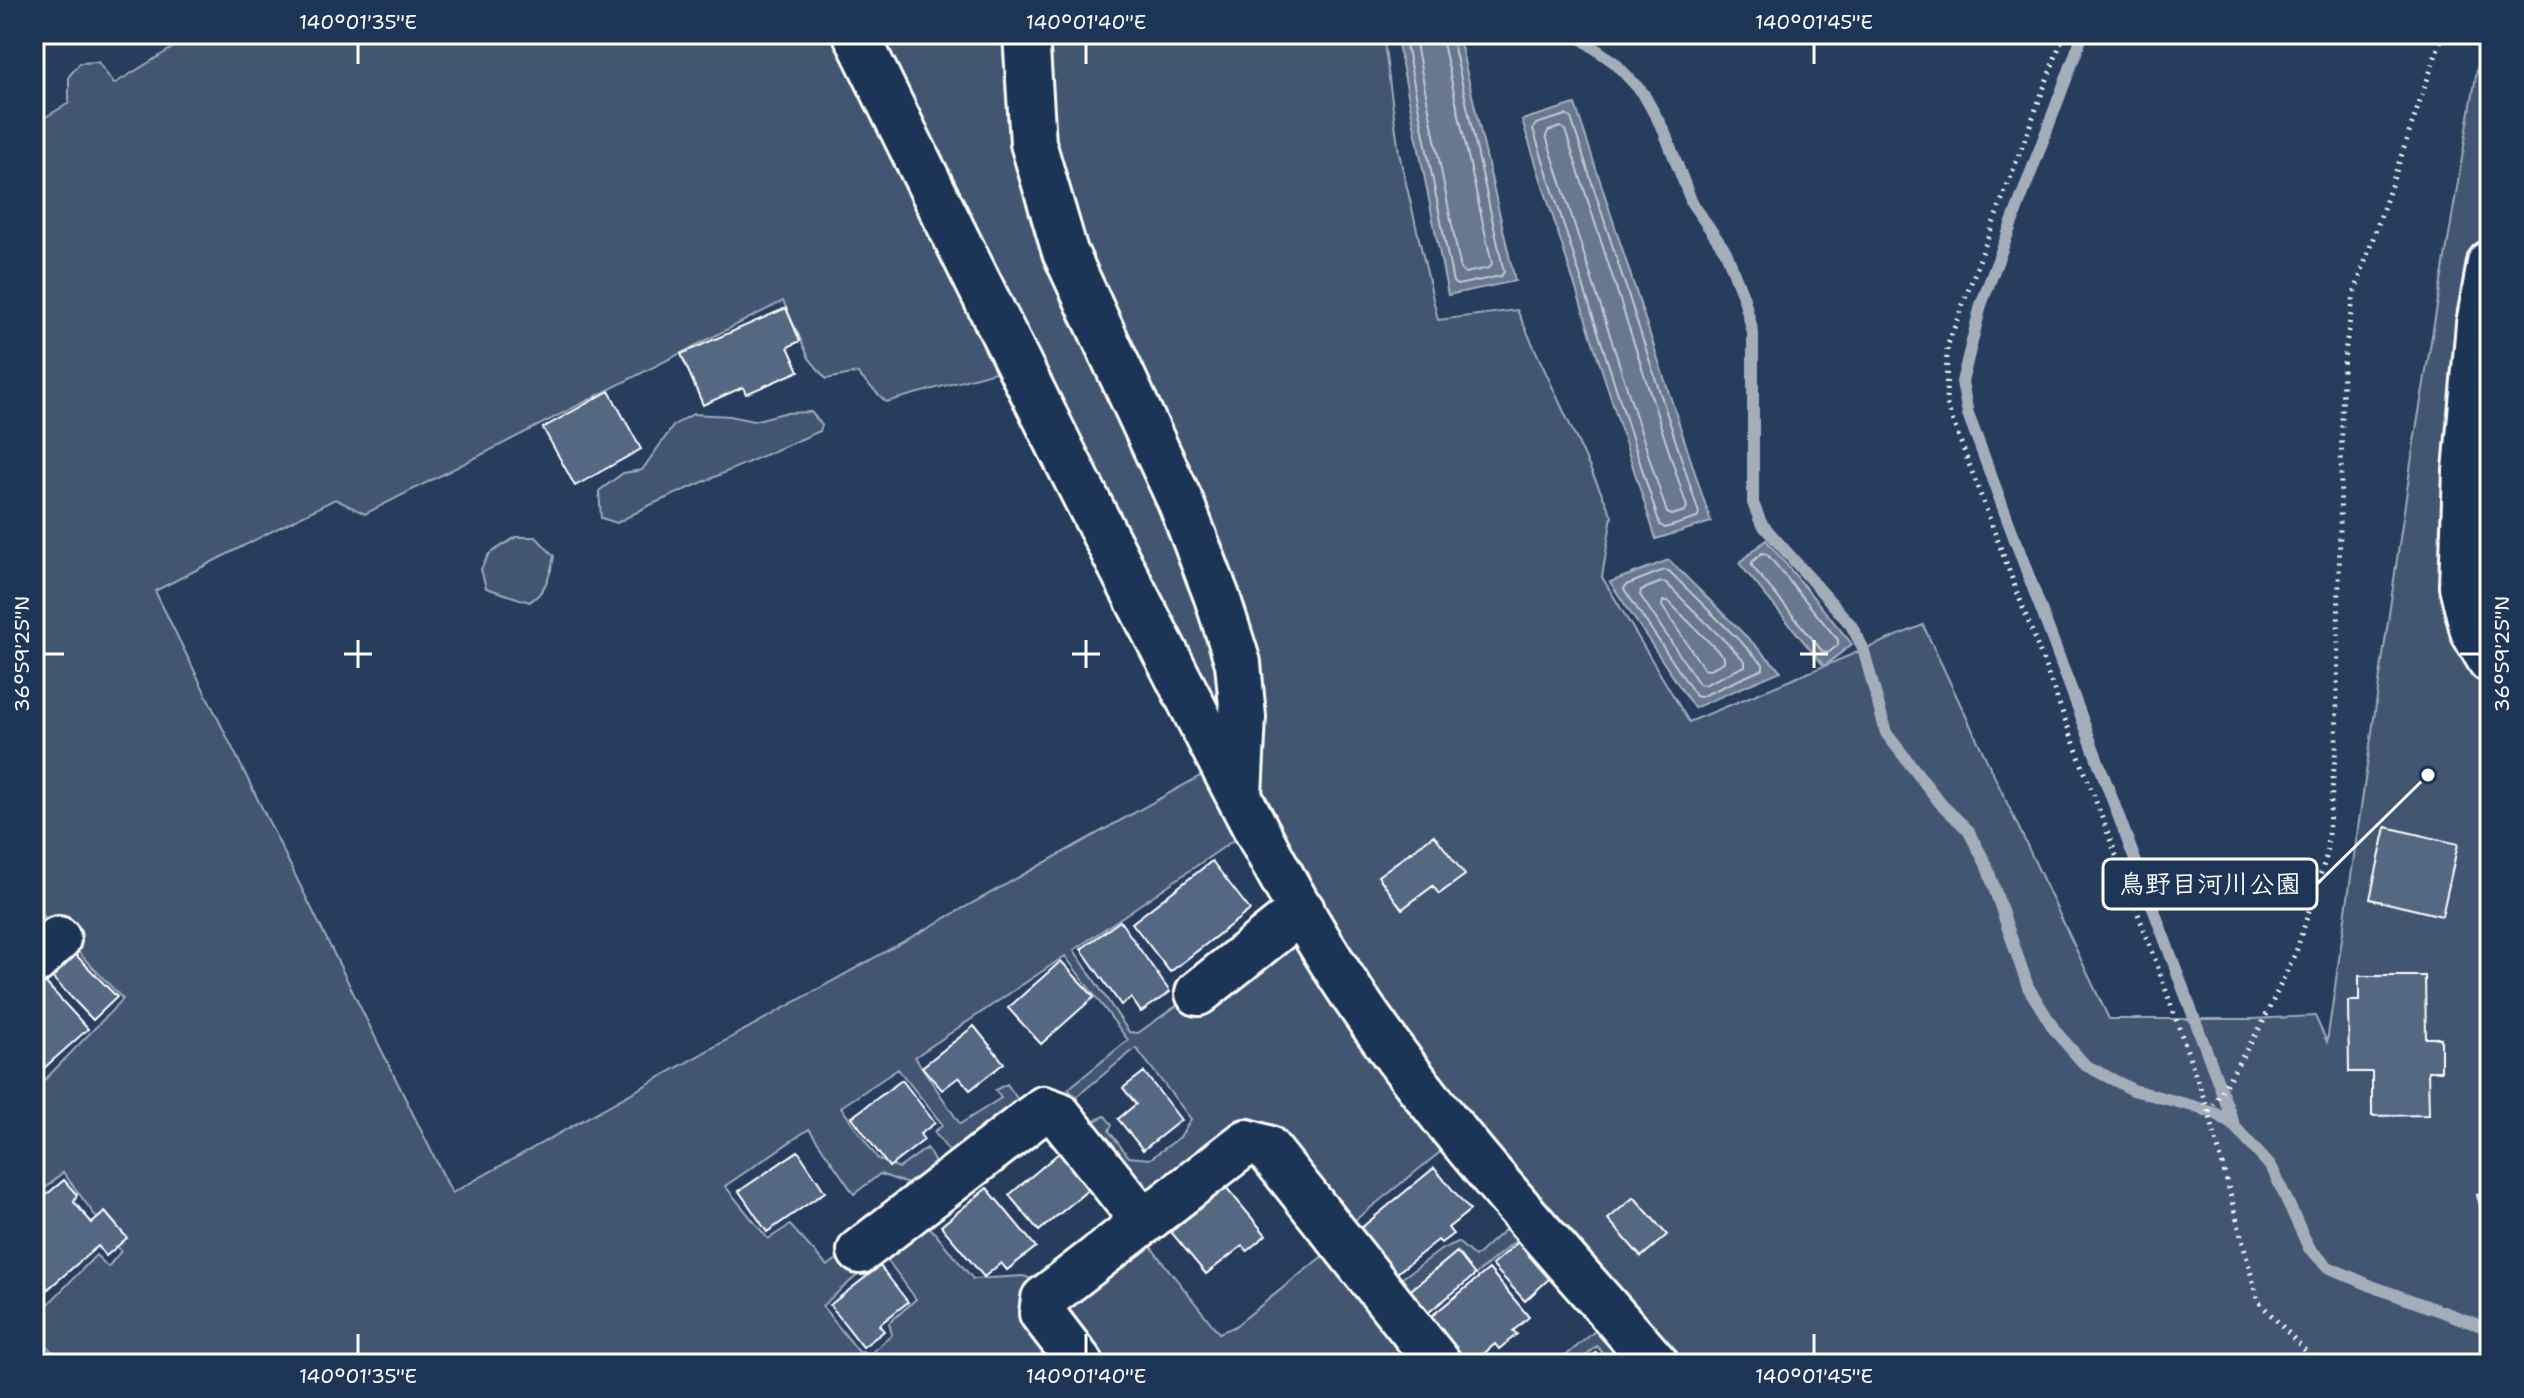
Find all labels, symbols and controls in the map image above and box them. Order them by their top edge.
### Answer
text: 140°01'35"E [299,9,417,35]
text: 140°01'40"E [1026,9,1146,35]
text: 140°01'45"E [1755,9,1873,35]
text: 36°59'25"N [9,596,35,712]
text: 36°59'25"N [2489,596,2515,712]
callout: 鳥野目河川公園 [2103,859,2317,909]
text: 鳥野目河川公園 [2119,866,2301,901]
text: 140°01'35"E [299,1363,417,1389]
text: 140°01'40"E [1026,1363,1146,1389]
text: 140°01'45"E [1755,1363,1873,1389]

